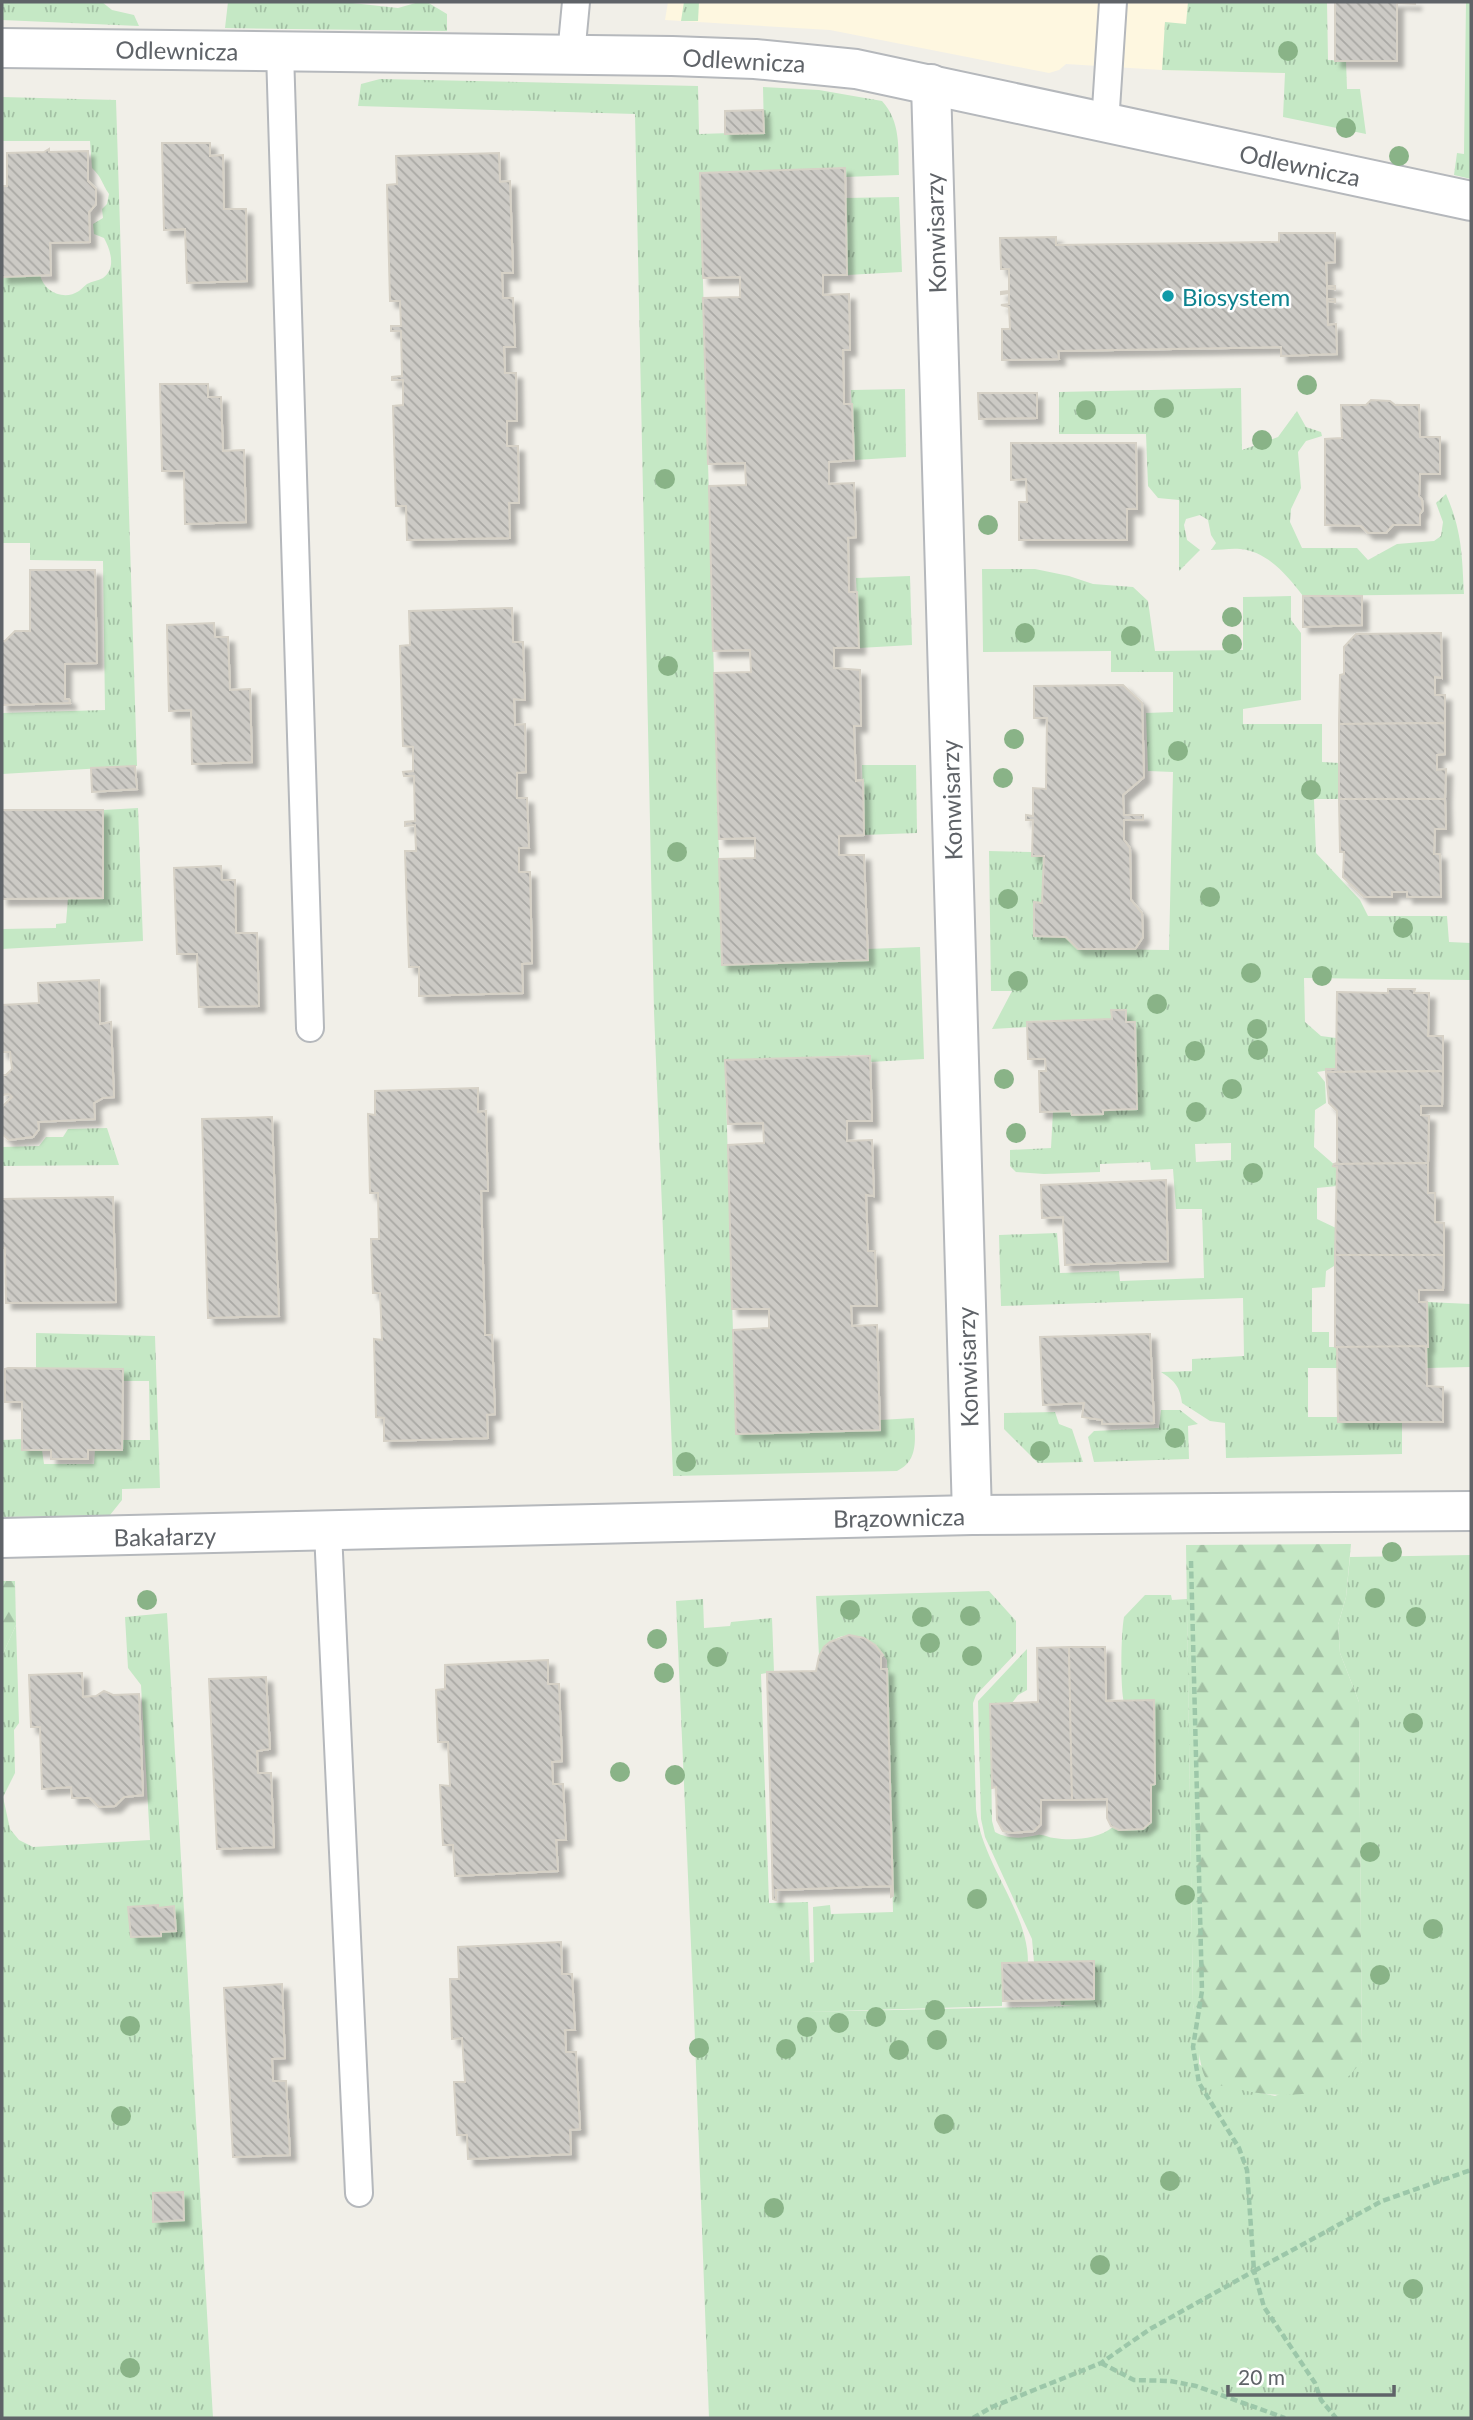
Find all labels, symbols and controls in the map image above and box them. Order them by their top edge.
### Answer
street label: Odlewnicza [115,34,239,66]
street label: Odlewnicza [682,42,806,78]
street label: Odlewnicza [1237,138,1363,192]
street label: Konwisarzy [918,172,952,294]
place label: Biosystem [1182,282,1290,311]
marker: Biosystem [1160,288,1176,304]
street label: Konwisarzy [934,739,968,861]
street label: Konwisarzy [950,1306,984,1428]
street label: Brązownicza [833,1501,965,1533]
street label: Bakałarzy [113,1521,217,1551]
scale bar [1228,2354,1394,2398]
text: 20 m [1238,2364,1285,2389]

